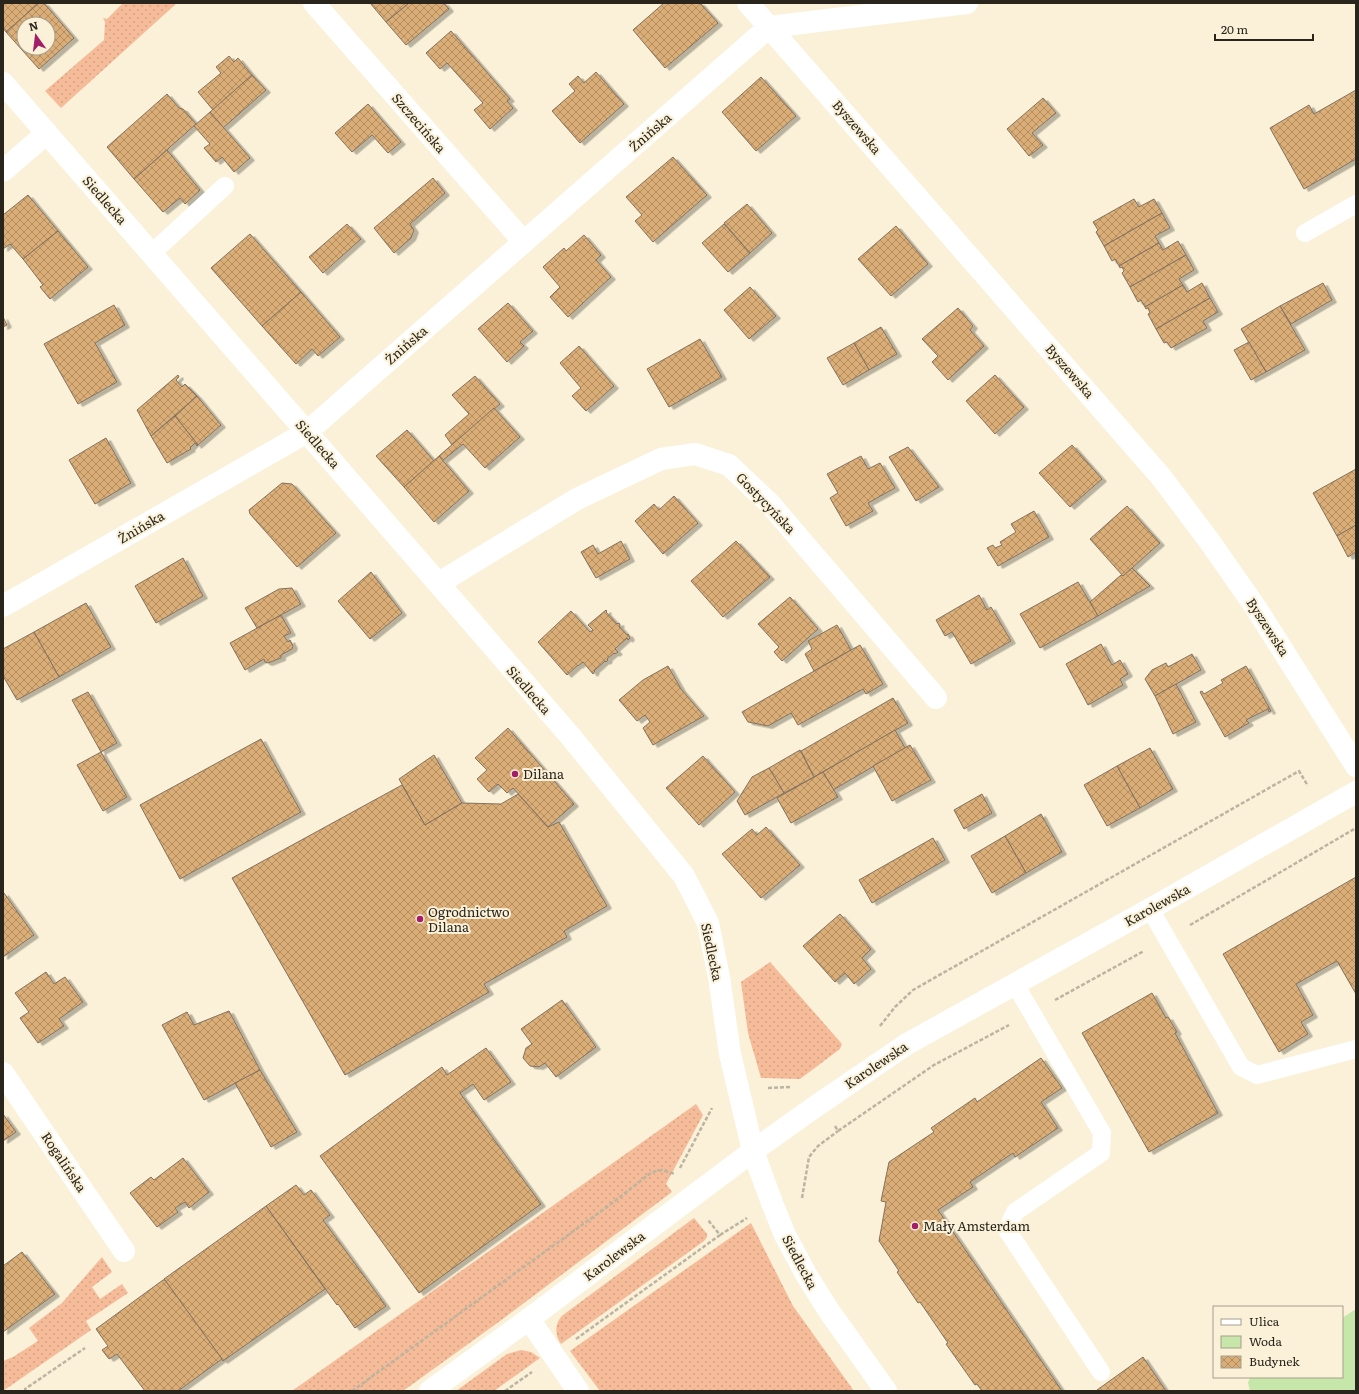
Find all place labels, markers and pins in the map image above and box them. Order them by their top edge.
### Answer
place label: Dilana [523,764,564,783]
marker: Dilana [510,769,520,779]
place label: Ogrodnictwo Dilana [428,902,510,936]
marker: Ogrodnictwo Dilana [415,914,425,924]
place label: Mały Amsterdam [923,1216,1030,1235]
marker: Mały Amsterdam [910,1221,920,1231]

